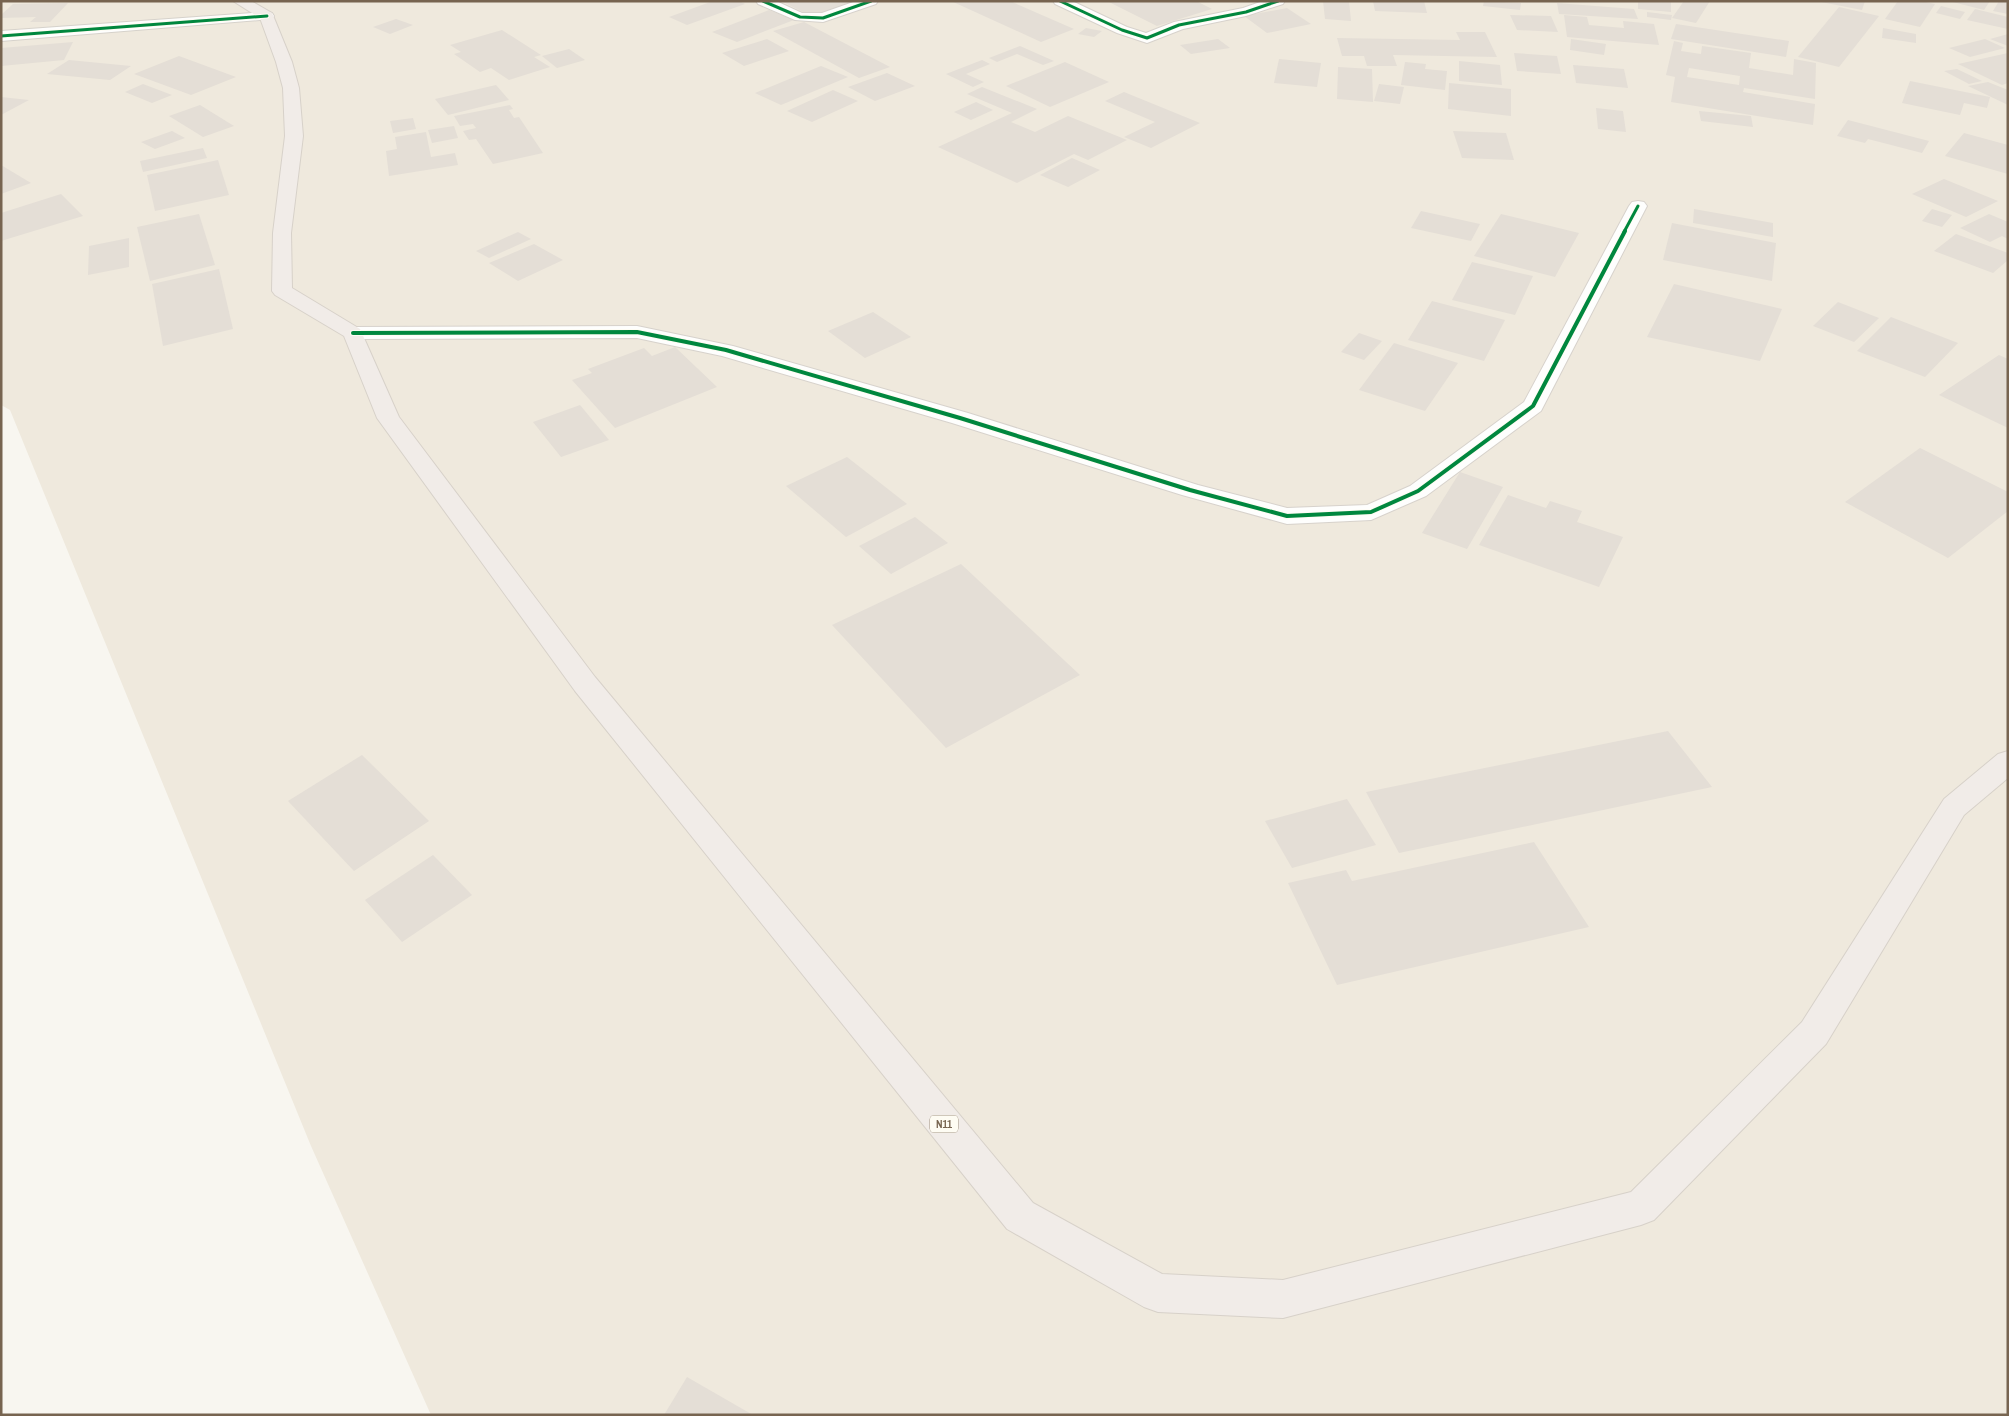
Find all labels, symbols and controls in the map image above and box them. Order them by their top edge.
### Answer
road number: N11 [930,1116,958,1132]

